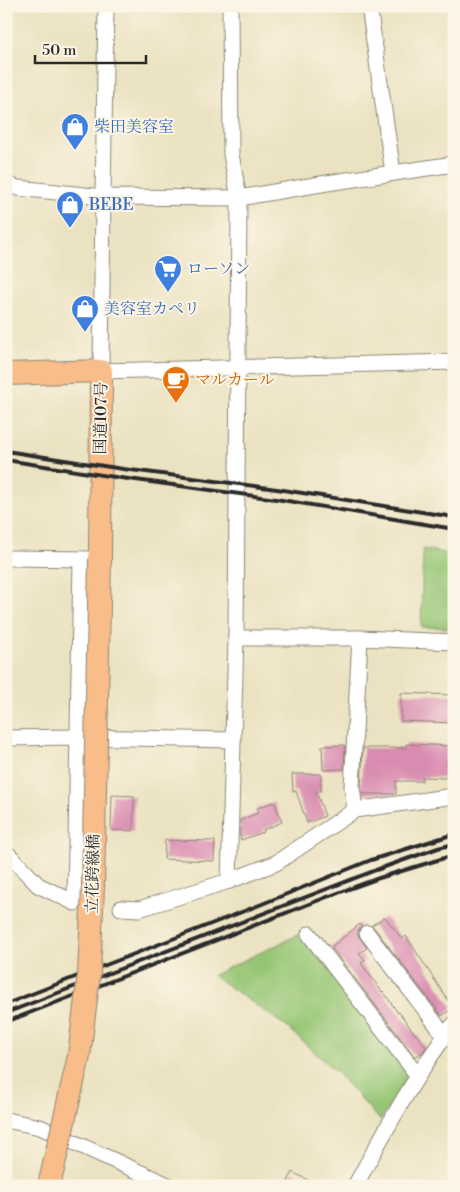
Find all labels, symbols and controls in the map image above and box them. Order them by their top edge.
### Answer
scale bar [35,32,146,64]
text: 50 m [42,41,76,60]
shop icon: 柴田美容室 [60,112,90,151]
place label: 柴田美容室 [94,117,174,137]
shop icon: BEBE [55,190,85,229]
place label: BEBE [88,195,134,215]
supermarket icon: ローソン [153,254,183,293]
place label: ローソン [187,259,250,279]
shop icon: 美容室カペリ [70,294,100,333]
place label: 美容室カペリ [104,299,200,319]
cafe icon: マルカール [161,365,191,404]
place label: マルカール [195,370,275,390]
street label: 国道107号 [90,381,112,455]
street label: 立花跨線橋 [82,834,104,914]

